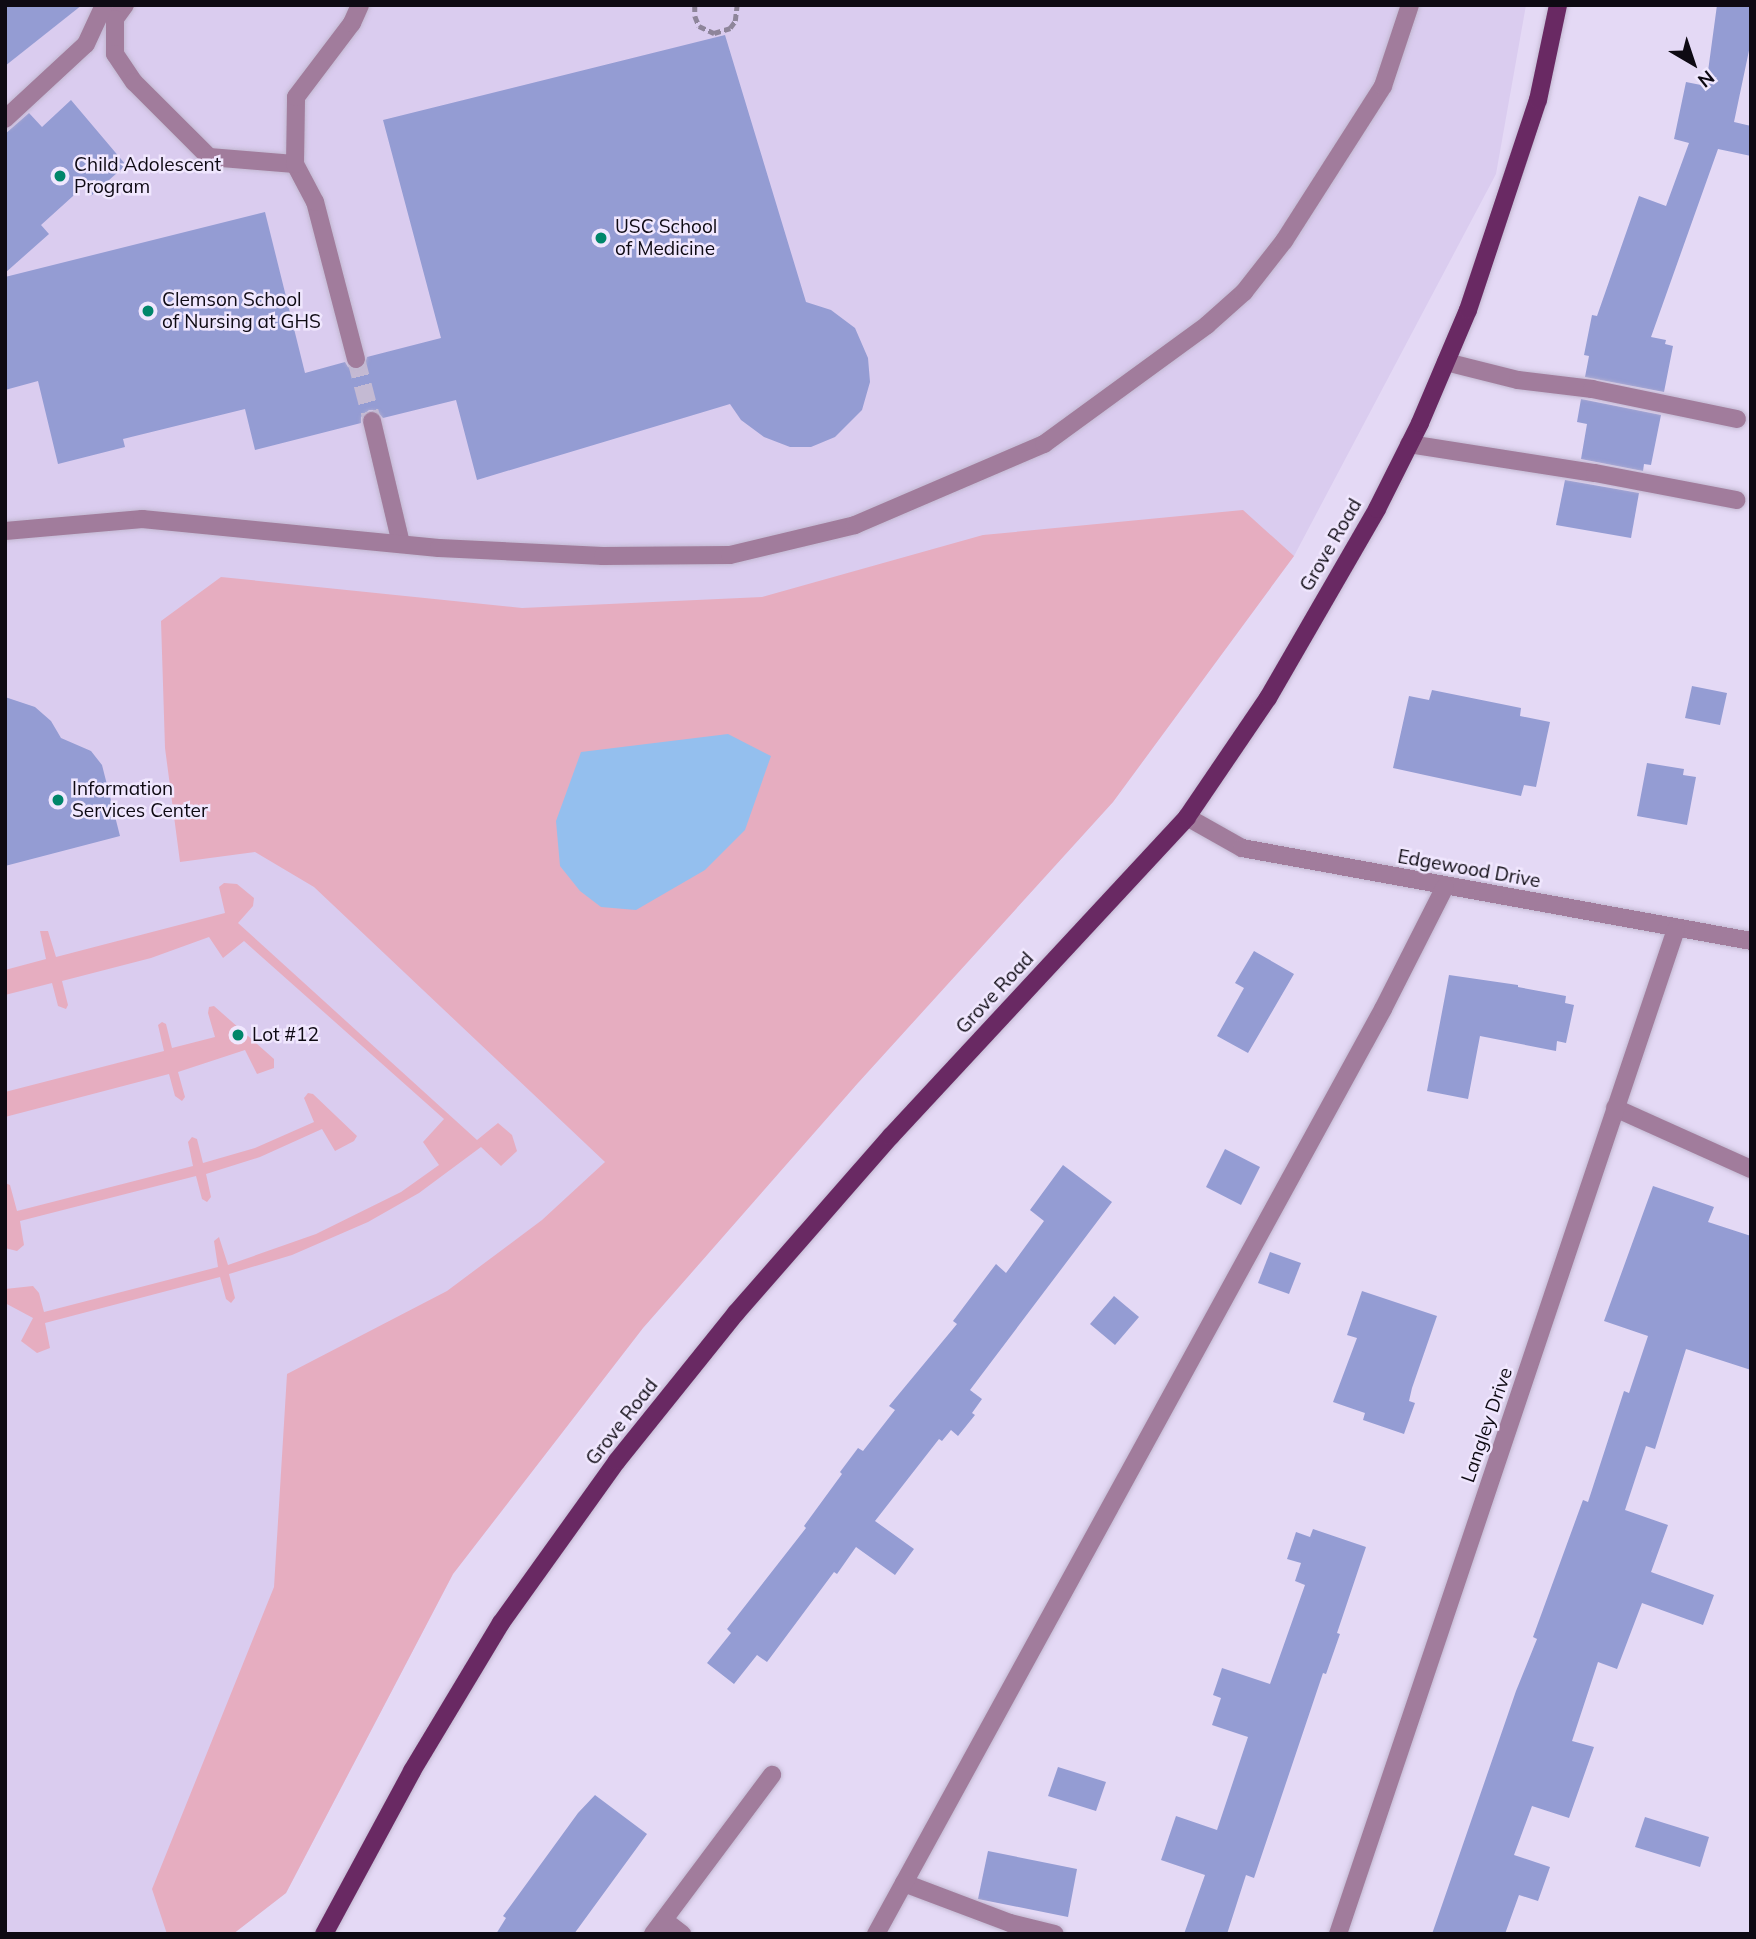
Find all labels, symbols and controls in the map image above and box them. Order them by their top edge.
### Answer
north arrow [1658,28,1728,98]
text: N [1693,65,1719,93]
place label: Child Adolescent Program [74,154,221,198]
marker: Child Adolescent Program [52,168,68,184]
place label: USC School of Medicine [615,216,717,260]
marker: USC School of Medicine [593,230,609,246]
place label: Clemson School of Nursing at GHS [162,289,321,333]
marker: Clemson School of Nursing at GHS [140,303,156,319]
street label: Grove Road [1295,495,1367,595]
place label: Information Services Center [72,778,208,822]
marker: Information Services Center [50,792,66,808]
street label: Edgewood Drive [1396,845,1542,893]
street label: Grove Road [951,947,1039,1039]
place label: Lot #12 [252,1024,319,1046]
marker: Lot #12 [230,1027,246,1043]
street label: Langley Drive [1457,1365,1517,1485]
street label: Grove Road [581,1374,663,1470]

